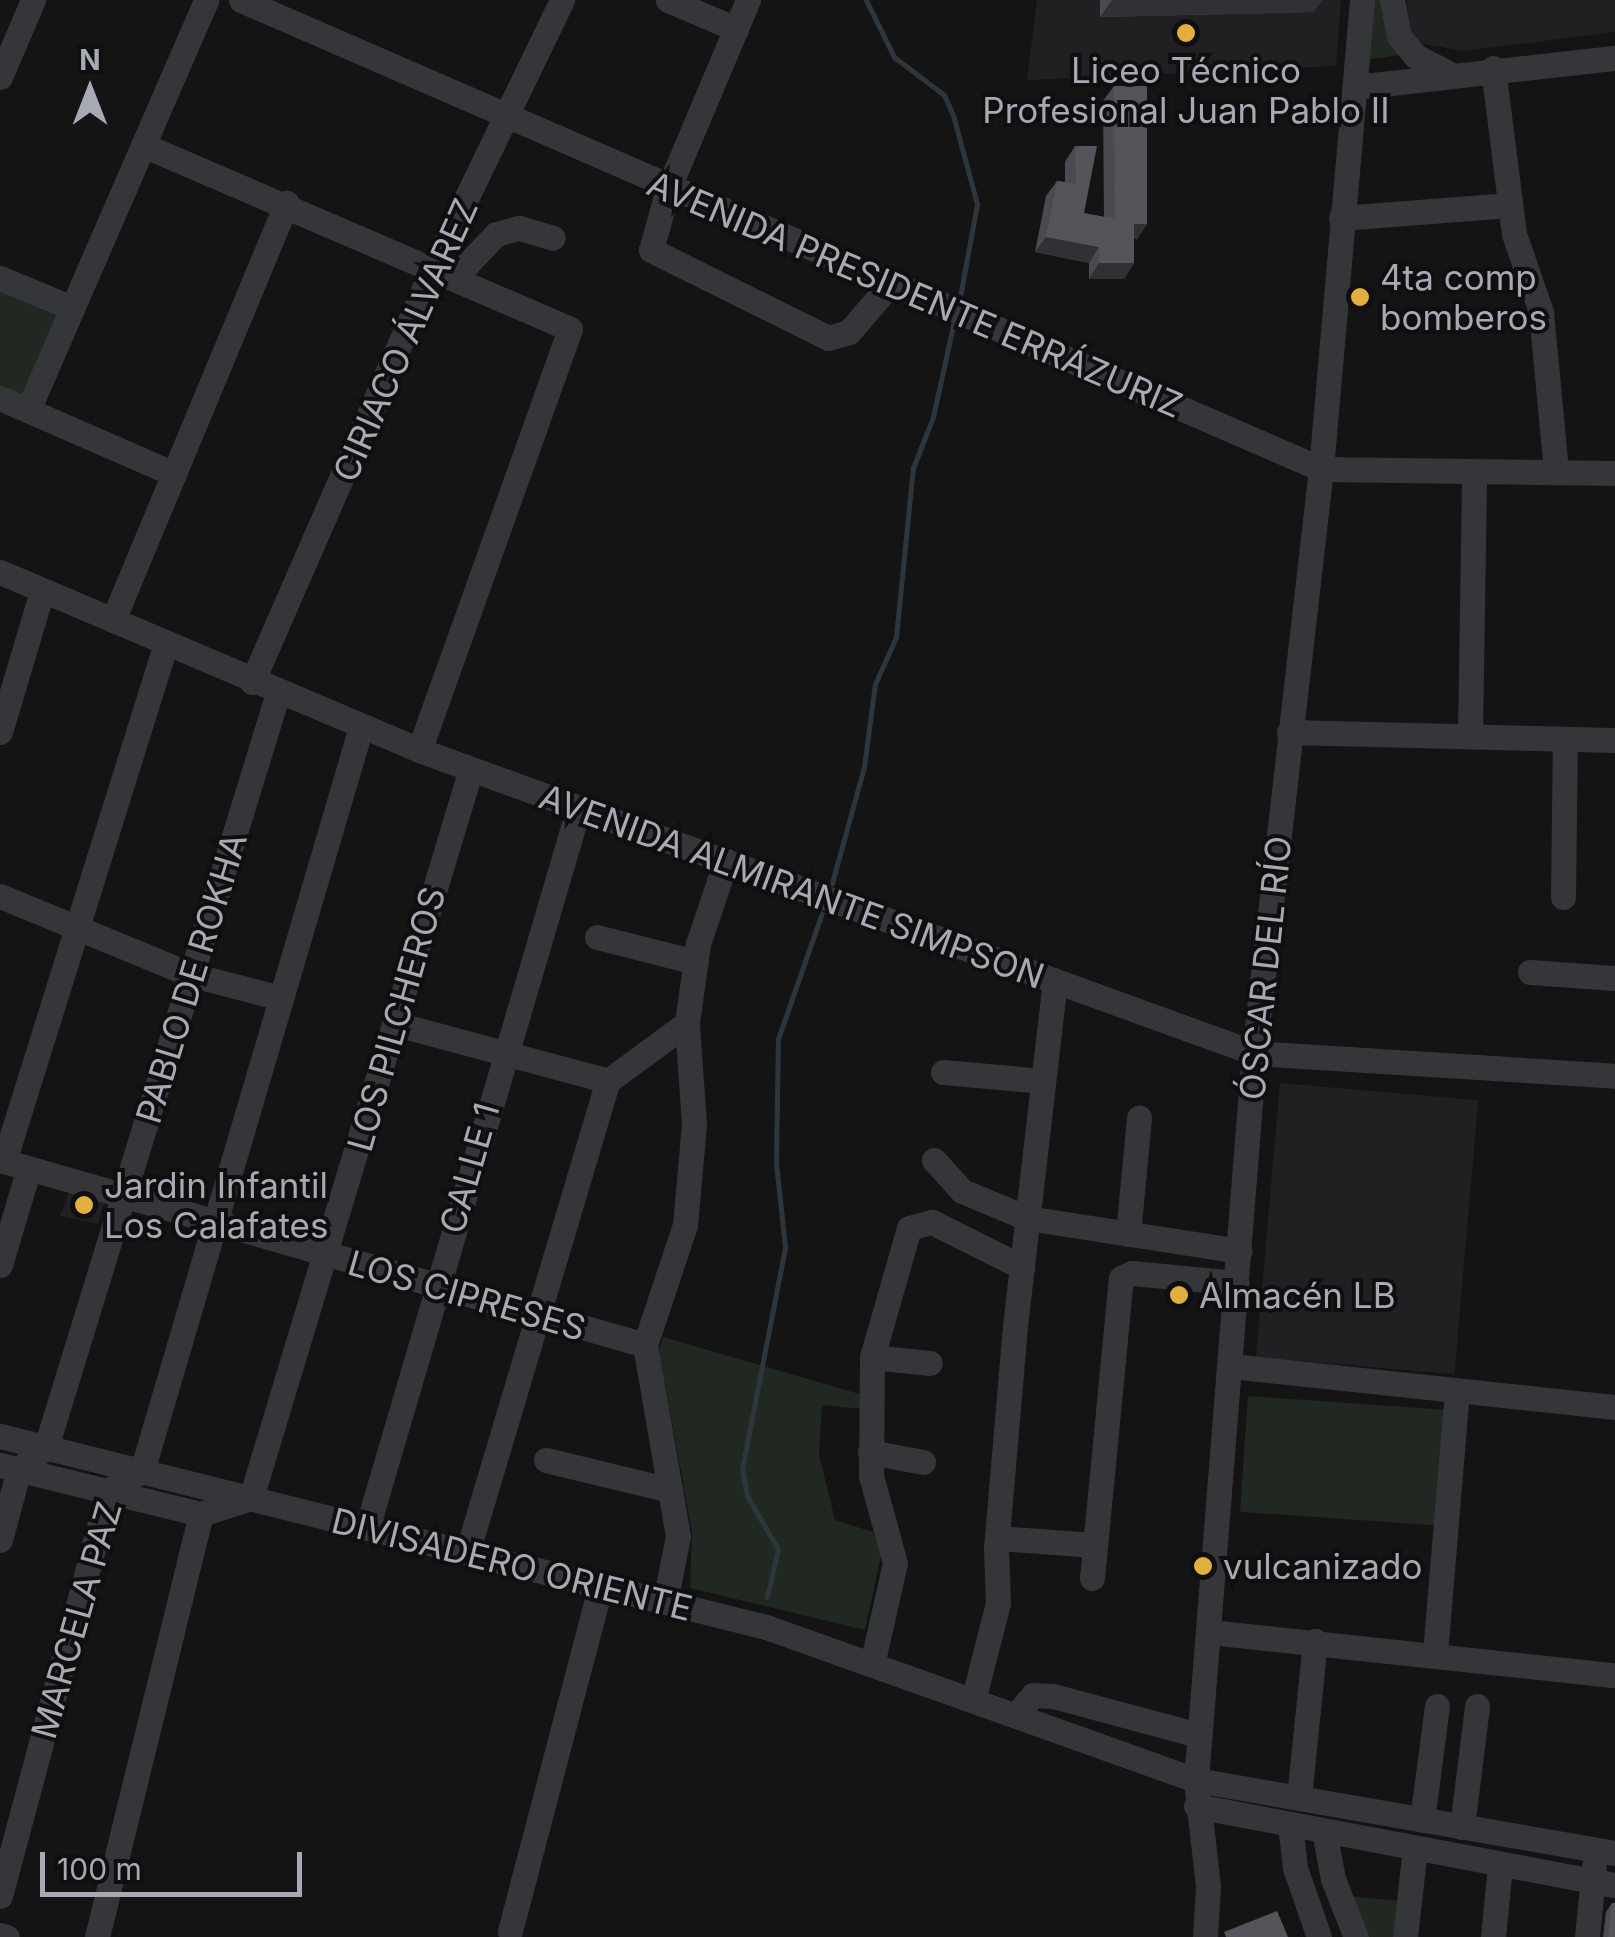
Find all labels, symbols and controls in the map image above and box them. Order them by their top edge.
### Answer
marker: Liceo Técnico Profesional Juan Pablo II [1175,22,1197,44]
north arrow [40,40,140,140]
text: N [79,43,101,77]
place label: Liceo Técnico Profesional Juan Pablo II [982,49,1390,131]
street label: AVENIDA PRESIDENTE ERRÁZURIZ [641,162,1189,426]
street label: CIRIACO ÁLVAREZ [324,192,486,488]
place label: 4ta comp bomberos [1380,256,1547,338]
marker: 4ta comp bomberos [1349,286,1371,308]
street label: AVENIDA ALMIRANTE SIMPSON [534,775,1050,997]
street label: PABLO DE ROKHA [127,828,255,1128]
street label: ÓSCAR DEL RÍO [1230,834,1300,1102]
street label: LOS PILCHEROS [338,882,454,1156]
street label: CALLE 1 [430,1098,508,1238]
place label: Jardin Infantil Los Calafates [104,1164,328,1246]
marker: Jardin Infantil Los Calafates [73,1194,95,1216]
street label: LOS CIPRESES [344,1241,590,1349]
place label: Almacén LB [1199,1274,1396,1316]
marker: Almacén LB [1168,1284,1190,1306]
street label: MARCELA PAZ [22,1497,130,1743]
street label: DIVISADERO ORIENTE [327,1499,697,1629]
place label: vulcanizado [1223,1545,1422,1587]
marker: vulcanizado [1192,1555,1214,1577]
scale bar [45,1832,308,1894]
text: 100 m [57,1851,142,1887]

